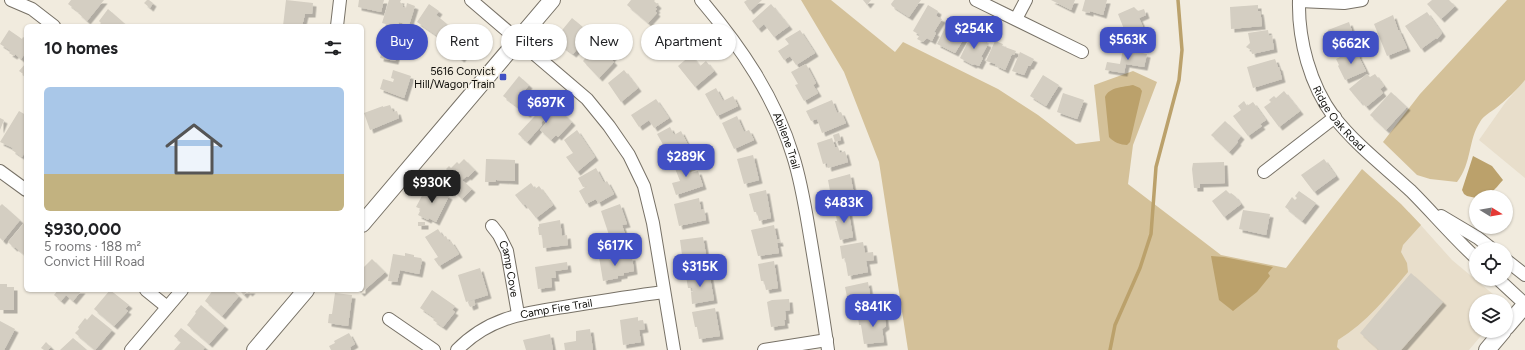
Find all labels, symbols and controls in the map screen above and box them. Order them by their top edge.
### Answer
pin: $254K [946,16,1002,50]
text: $254K [954,21,994,36]
chip: Buy [376,24,428,60]
chip: Rent [436,24,493,60]
chip: Filters [501,24,567,60]
chip: New [575,24,633,60]
chip: Apartment [641,24,736,60]
pin: $563K [1100,27,1156,61]
pin: $662K [1323,31,1379,65]
text: $563K [1109,32,1147,47]
text: $662K [1332,36,1370,51]
icon: filters [322,37,344,59]
text: 10 homes [44,38,118,58]
place label: 5616 Convict Hill/Wagon Train [414,65,495,91]
marker: 5616 Convict Hill/Wagon Train [498,72,508,82]
street label: Ridge Oak Road [1310,84,1368,153]
pin: $697K [518,90,574,124]
text: $697K [527,95,565,110]
street label: Abilene Trail [771,110,803,171]
icon: home [158,113,230,185]
pin: $289K [658,144,714,178]
text: $289K [667,149,705,164]
pin: $930K [404,170,460,204]
text: $930K [412,175,452,190]
pin: $483K [816,190,872,224]
north arrow [1469,190,1513,234]
map controls [1469,190,1513,338]
text: $483K [824,195,864,210]
text: $930,000 [44,219,121,239]
pin: $617K [587,233,643,267]
street label: Camp Cove [496,238,521,298]
text: $617K [597,238,633,253]
text: 5 rooms · 188 m² [44,239,141,254]
button: locate [1469,242,1513,286]
text: Convict Hill Road [44,254,145,269]
pin: $315K [672,254,728,288]
text: $315K [682,259,718,274]
pin: $841K [845,294,901,328]
button: layers [1469,294,1513,338]
street label: Camp Fire Trail [519,296,593,321]
text: $841K [854,299,892,314]

